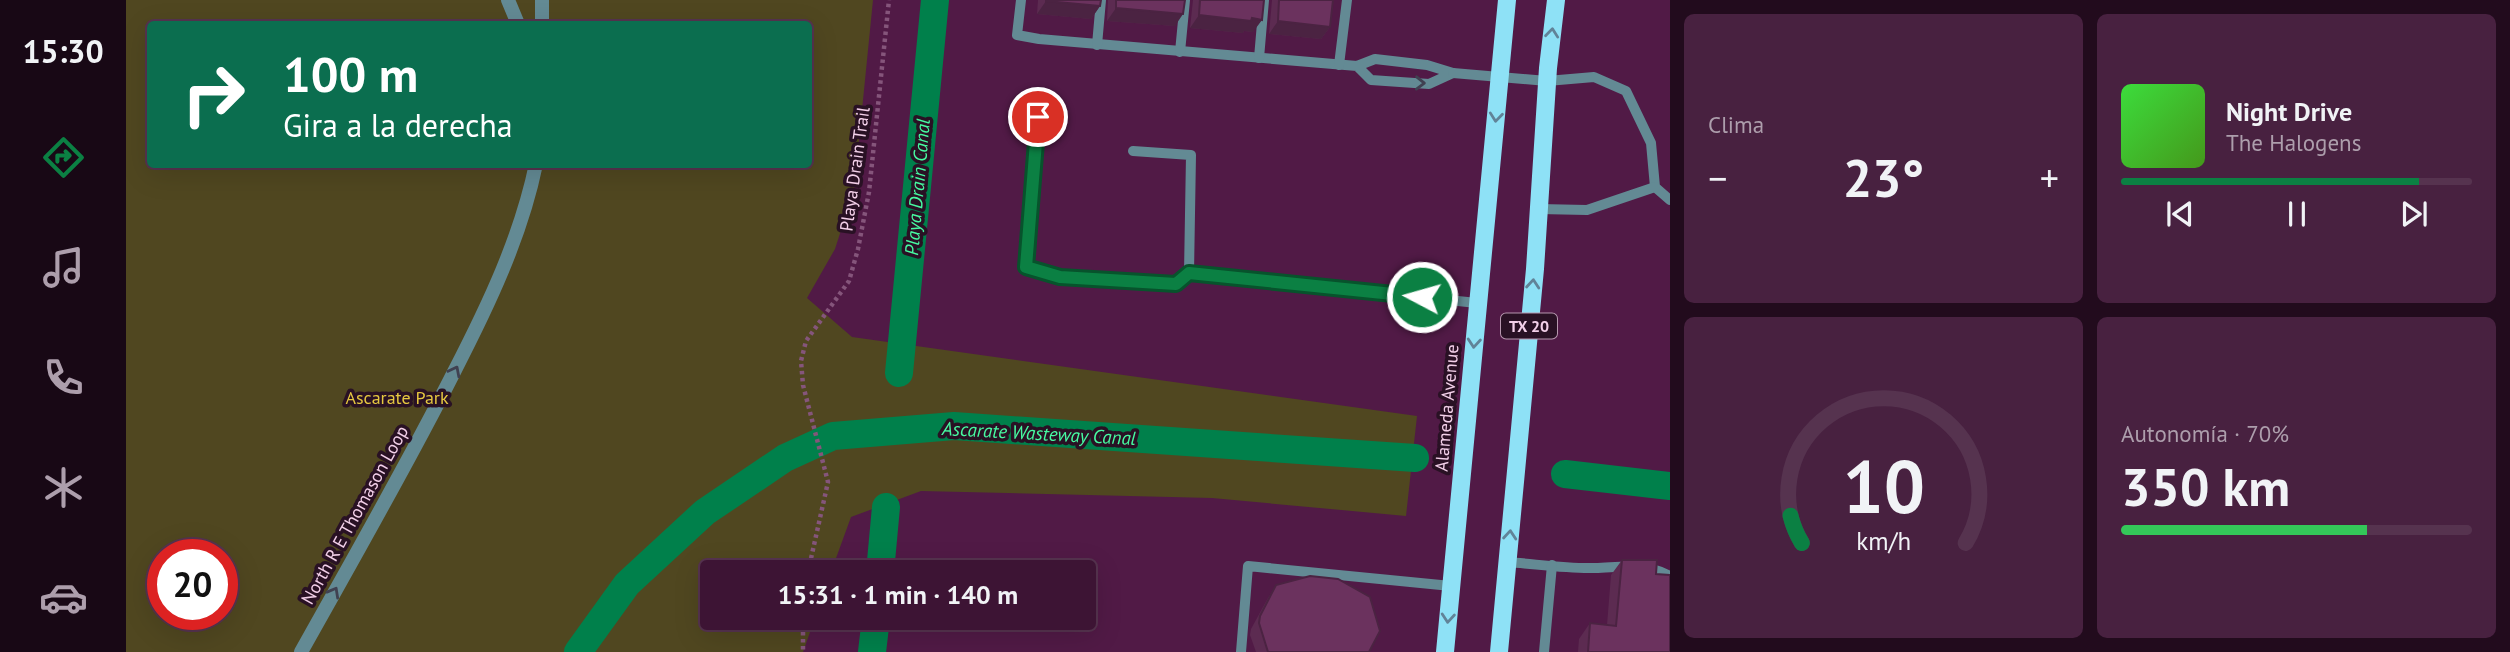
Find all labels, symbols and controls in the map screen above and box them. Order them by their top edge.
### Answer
one-way arrow [1544,27,1559,38]
text: 15:30 [22,30,104,72]
text: 100 m [283,42,418,106]
icon: right [168,49,259,140]
one-way arrow [1414,75,1425,90]
pin [1008,87,1068,147]
text: Night Drive [2226,95,2352,128]
icon: arrive [1019,98,1057,136]
text: Gira a la derecha [283,104,513,146]
street label: Playa Drain Trail [834,105,875,233]
text: Clima [1708,110,1764,139]
one-way arrow [1489,111,1504,122]
water label: Playa Drain Canal [899,118,935,256]
text: The Halogens [2226,128,2361,157]
icon: directions [39,133,88,182]
text: 23° [1843,144,1924,211]
text: − [1708,153,1727,202]
text: + [2040,153,2059,202]
icon: previous [2161,195,2199,233]
icon: pause [2278,195,2316,233]
icon: next [2395,195,2433,233]
icon: music [39,243,88,292]
position arrow [1385,260,1459,334]
one-way arrow [1525,279,1540,290]
road number: TX 20 [1501,314,1557,338]
one-way arrow [1467,338,1482,349]
street label: Alameda Avenue [1429,343,1464,472]
icon: phone [39,353,88,402]
one-way arrow [446,366,460,378]
park label: Ascarate Park [345,386,449,409]
water label: Ascarate Wasteway Canal [941,416,1136,450]
text: Autonomía · 70% [2121,419,2289,448]
street label: North R E Thomason Loop [296,421,413,608]
text: 10 [1842,440,1925,534]
text: 350 km [2121,453,2290,520]
icon: climate [39,463,88,512]
text: km/h [1856,525,1911,557]
one-way arrow [1502,529,1517,540]
speed limit sign: 20 [147,539,238,630]
icon: car [39,573,88,622]
text: 15:31 · 1 min · 140 m [778,578,1018,611]
one-way arrow [326,587,339,600]
one-way arrow [1441,613,1456,624]

